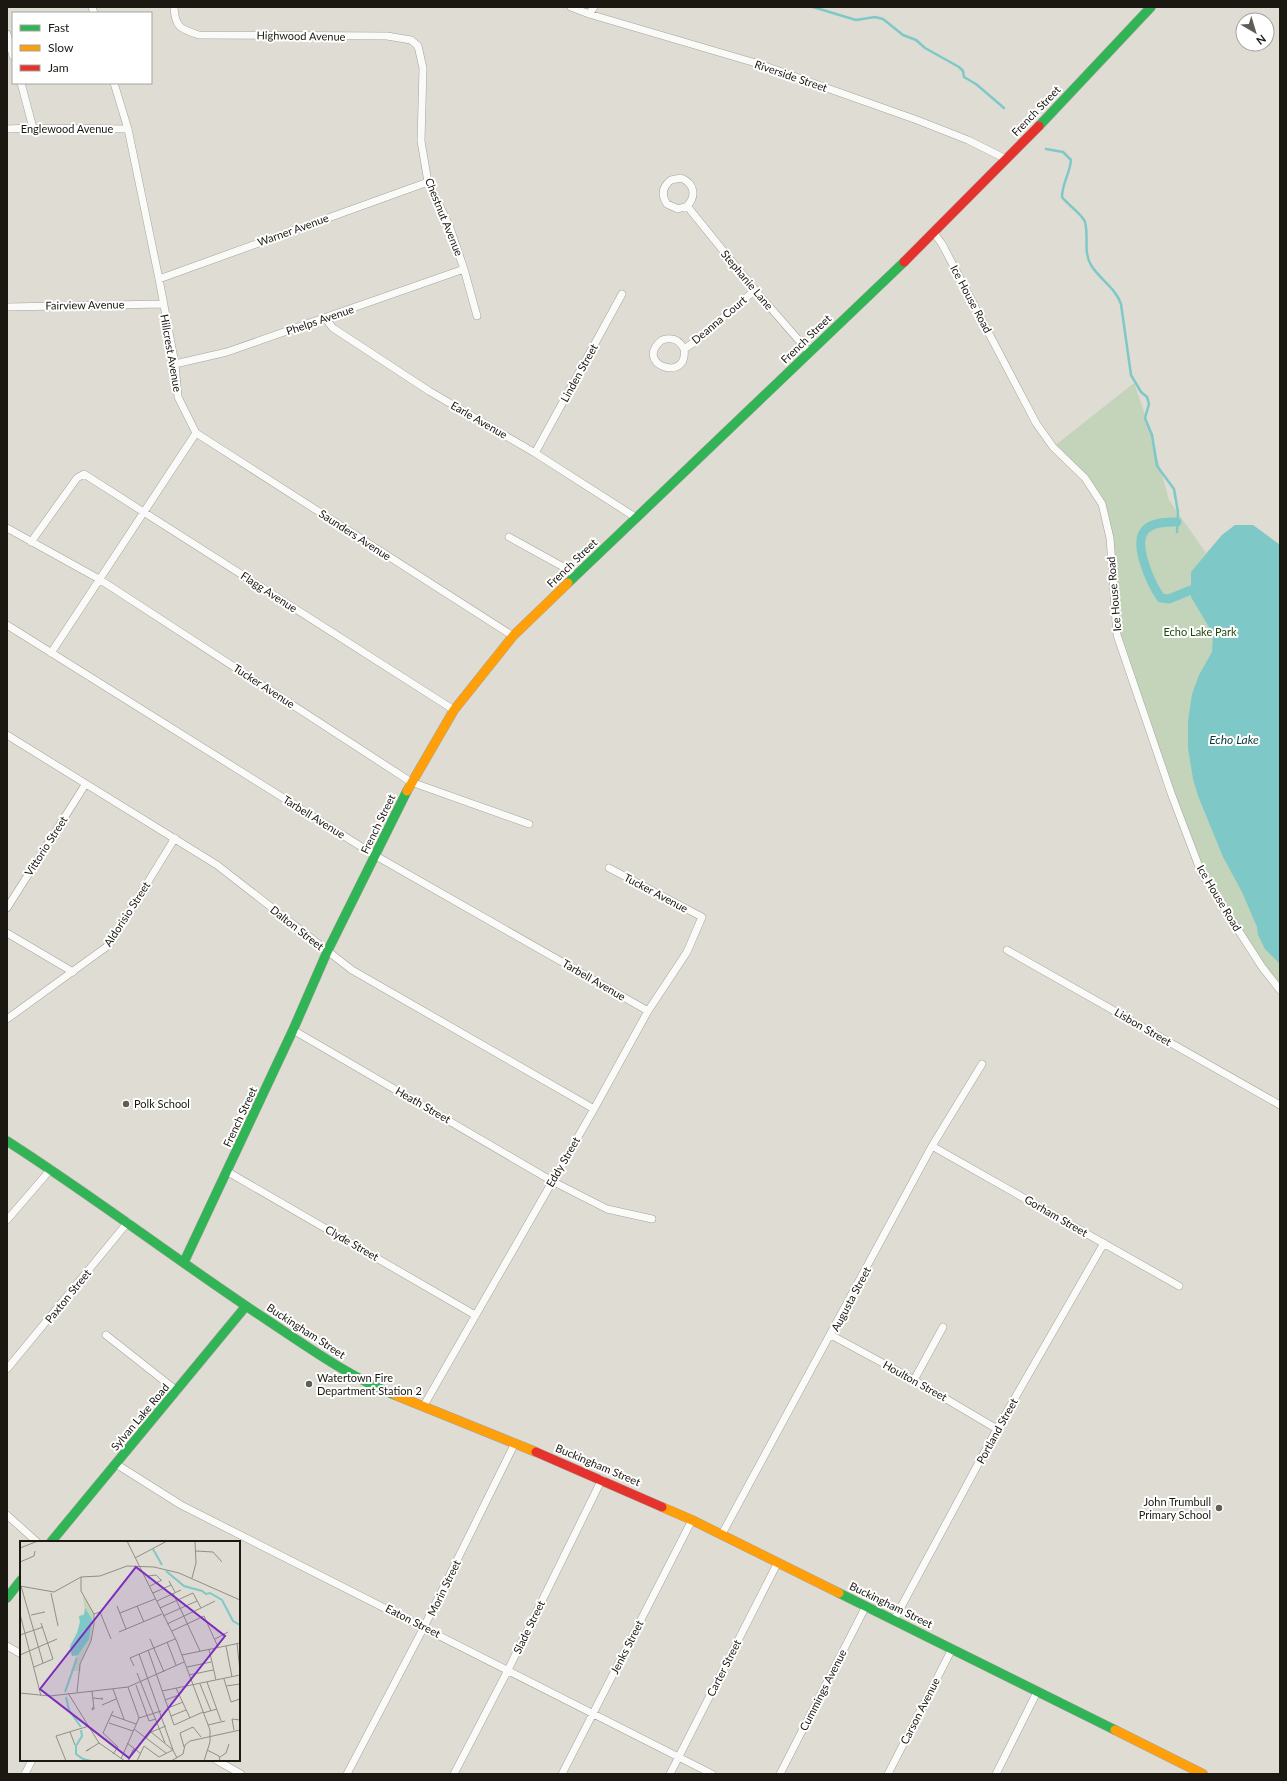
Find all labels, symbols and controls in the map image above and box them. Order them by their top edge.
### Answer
legend [12,12,152,84]
north arrow [1235,12,1275,52]
text: Fast [48,20,70,35]
street label: Highwood Avenue [256,28,346,43]
text: N [1254,33,1269,48]
text: Slow [48,40,74,55]
street label: Riverside Street [753,57,829,94]
text: Jam [48,60,69,75]
street label: French Street [1009,83,1063,138]
street label: Englewood Avenue [21,122,113,135]
street label: Chestnut Avenue [423,176,466,258]
street label: Warner Avenue [255,211,330,248]
street label: Stephanie Lane [719,247,776,312]
street label: Ice House Road [948,263,995,335]
street label: Deanna Court [689,293,749,346]
street label: Fairview Avenue [45,297,125,312]
street label: Phelps Avenue [284,302,356,337]
street label: French Street [778,311,833,366]
street label: Hillcrest Avenue [158,313,185,393]
street label: Linden Street [557,341,600,404]
street label: Earle Avenue [449,398,510,441]
street label: Saunders Avenue [317,506,394,563]
street label: French Street [544,535,599,590]
street label: Ice House Road [1104,556,1123,632]
street label: Flagg Avenue [239,569,300,615]
park label: Echo Lake Park [1163,625,1237,638]
street label: Tucker Avenue [231,661,298,710]
water label: Echo Lake [1209,732,1259,747]
street label: Tarbell Avenue [281,792,348,841]
street label: French Street [358,792,398,856]
street label: Vittorio Street [21,813,70,878]
street label: Ice House Road [1195,862,1244,933]
street label: Tucker Avenue [622,870,691,915]
street label: Aldorisio Street [101,879,152,949]
street label: Dalton Street [268,903,327,953]
street label: Tarbell Avenue [560,956,628,1003]
street label: Lisbon Street [1113,1005,1174,1048]
street label: Heath Street [393,1084,453,1126]
street label: French Street [220,1085,259,1149]
place label: Polk School [134,1097,190,1110]
marker: Polk School [121,1099,131,1109]
street label: Eddy Street [543,1134,582,1189]
street label: Gorham Street [1022,1192,1090,1239]
street label: Clyde Street [323,1222,381,1263]
street label: Augusta Street [828,1264,873,1333]
street label: Paxton Street [42,1266,93,1325]
street label: Buckingham Street [265,1300,348,1361]
street label: Houlton Street [881,1358,950,1404]
place label: Watertown Fire Department Station 2 [317,1371,422,1397]
marker: Watertown Fire Department Station 2 [304,1379,314,1389]
street label: Sylvan Lake Road [108,1381,171,1453]
street label: Portland Street [973,1396,1020,1466]
street label: Buckingham Street [554,1441,643,1488]
place label: John Trumbull Primary School [1139,1495,1211,1521]
marker: John Trumbull Primary School [1214,1503,1224,1513]
inset map [20,1541,240,1761]
street label: Morin Street [424,1558,463,1618]
street label: Buckingham Street [848,1579,935,1630]
street label: Slade Street [510,1598,547,1656]
street label: Eaton Street [384,1601,443,1640]
street label: Jenks Street [607,1618,646,1676]
street label: Carter Street [704,1637,743,1698]
street label: Cummings Avenue [796,1647,849,1733]
street label: Carson Avenue [897,1675,942,1746]

